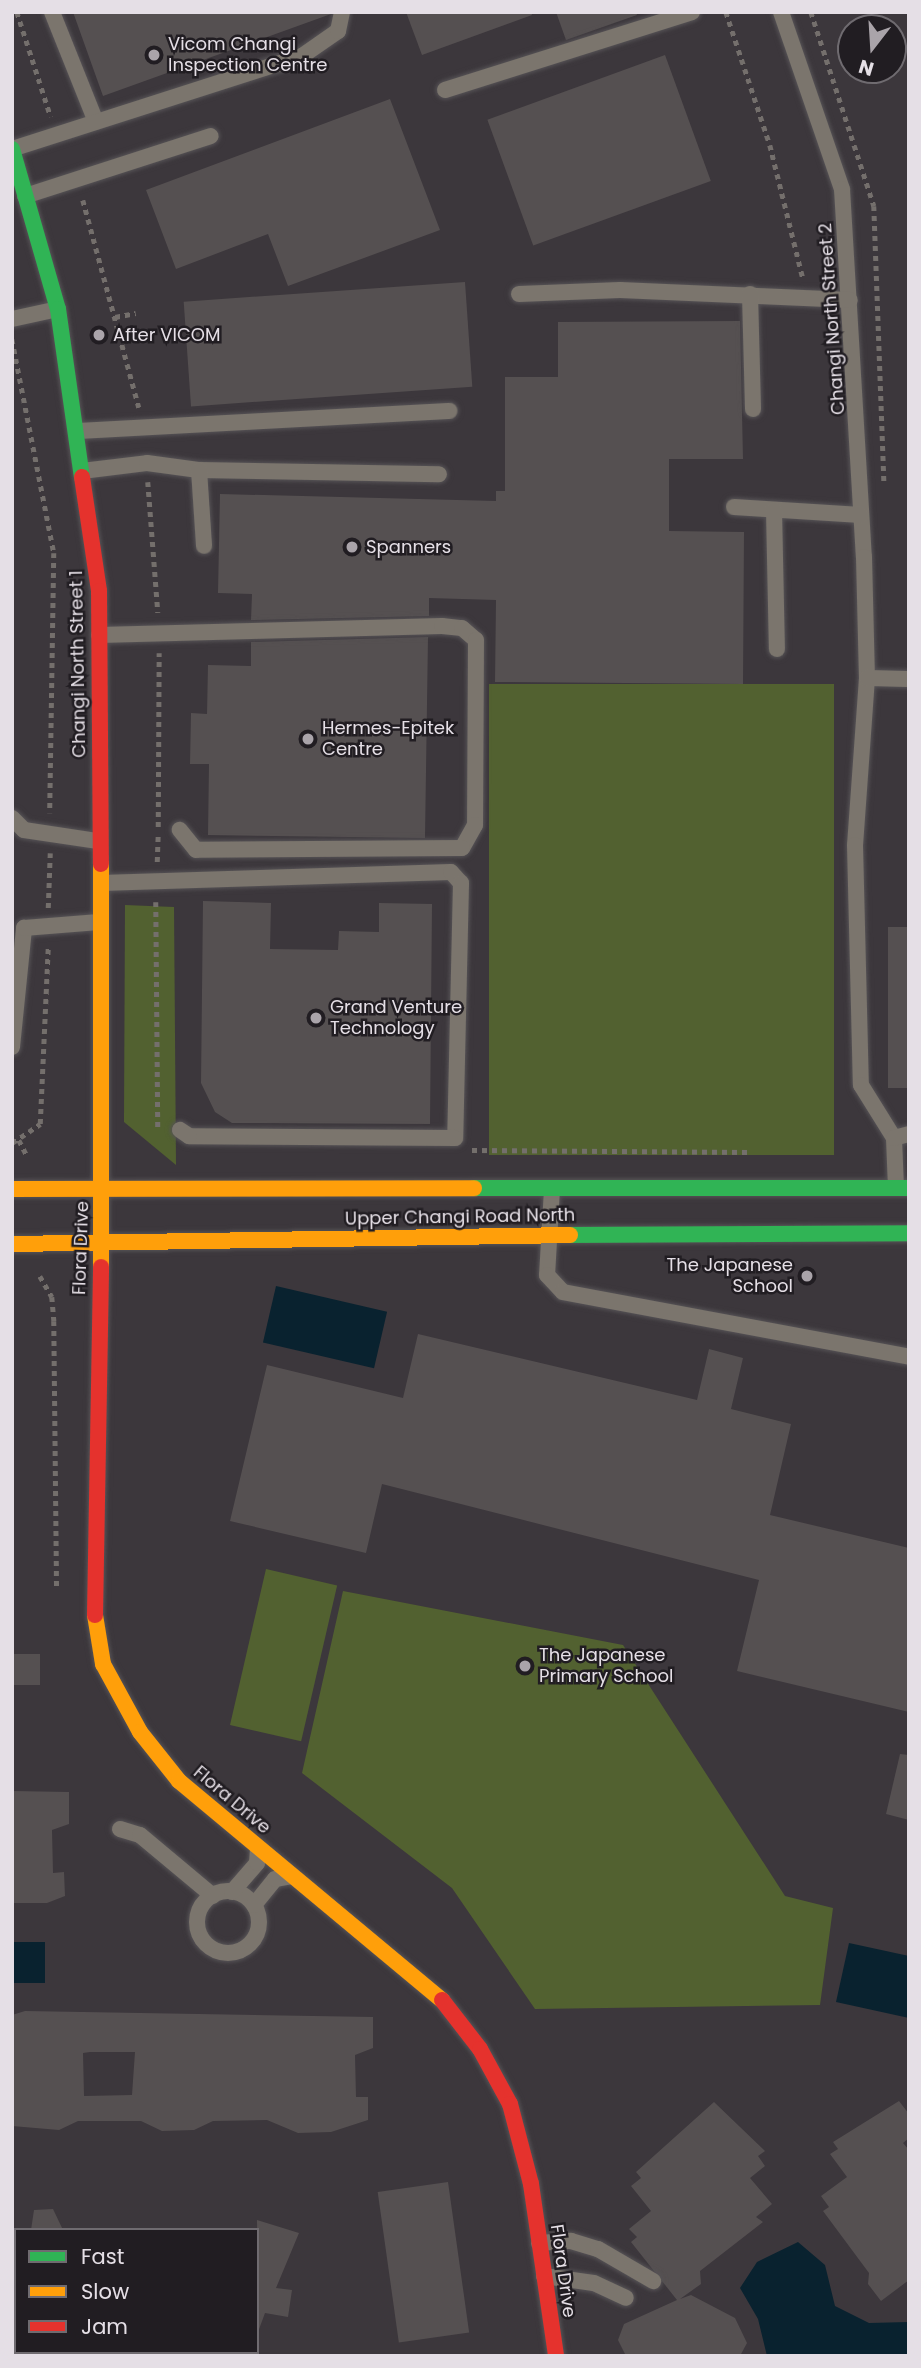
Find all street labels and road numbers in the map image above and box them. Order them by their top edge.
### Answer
street label: Changi North Street 2 [815,222,849,416]
street label: Changi North Street 1 [66,570,90,758]
street label: Flora Drive [69,1201,93,1295]
street label: Upper Changi Road North [345,1204,575,1230]
street label: Flora Drive [189,1762,275,1838]
street label: Flora Drive [546,2223,580,2319]

